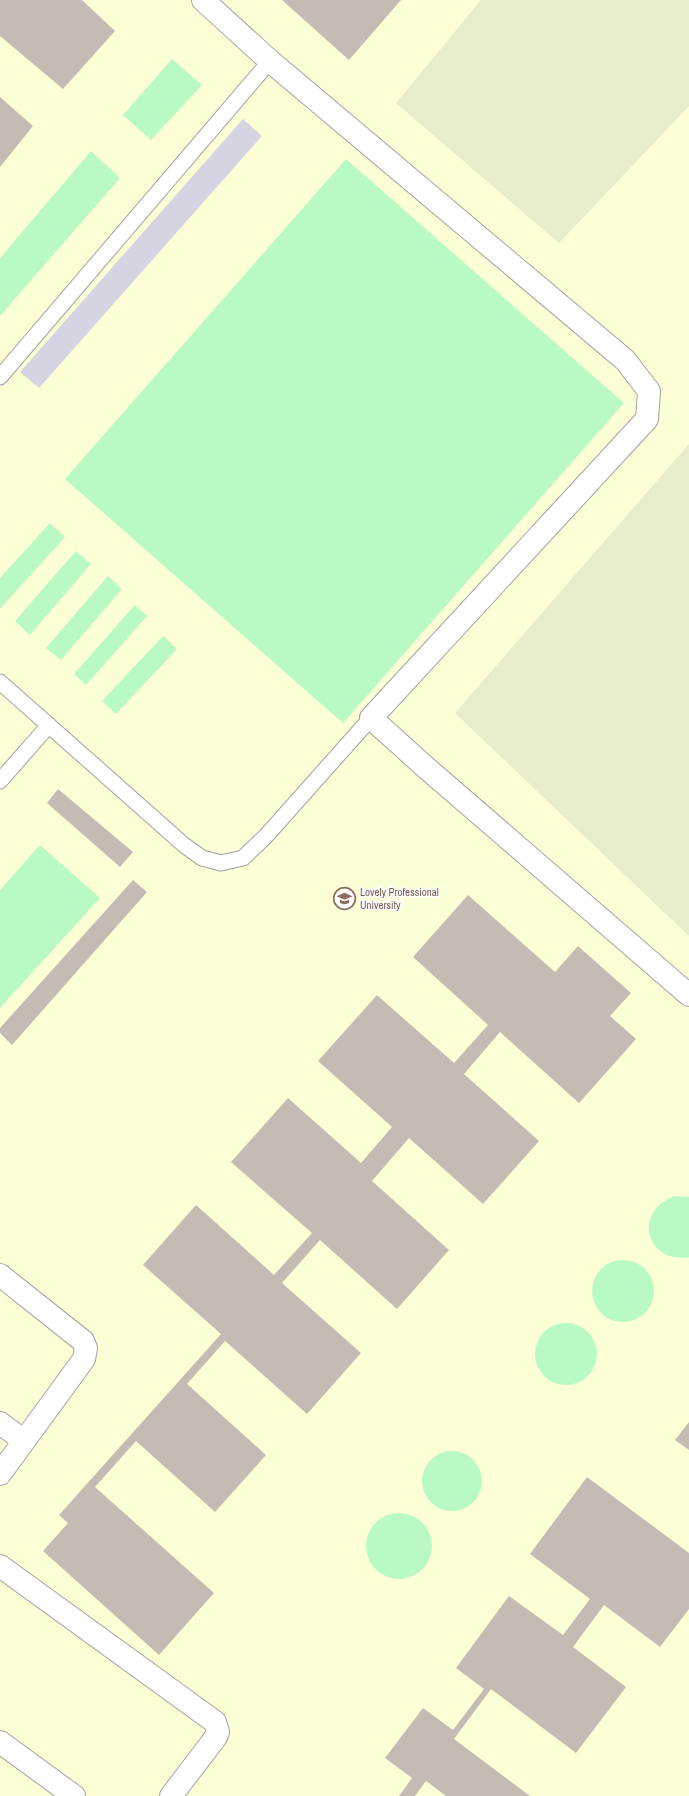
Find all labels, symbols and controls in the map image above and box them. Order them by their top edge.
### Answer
school or university icon: Lovely Professional University [331,885,357,911]
place label: Lovely Professional University [360,885,439,912]

